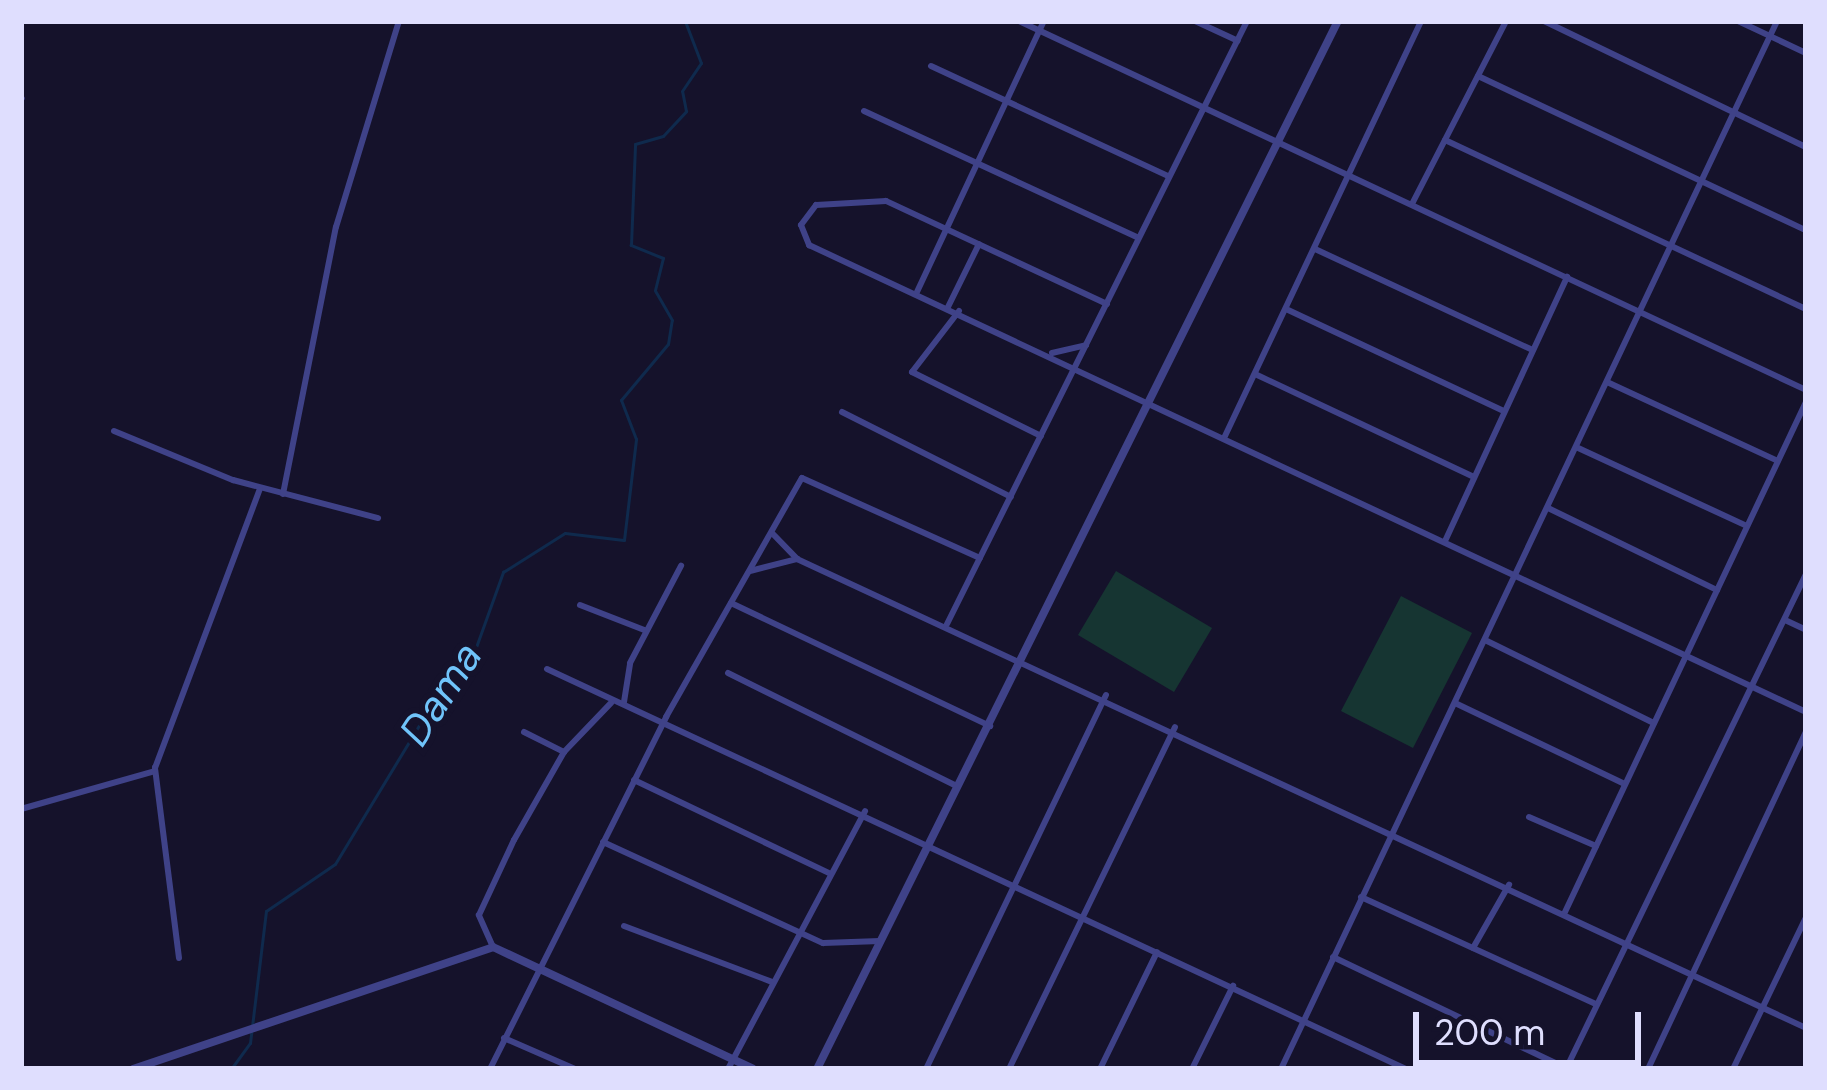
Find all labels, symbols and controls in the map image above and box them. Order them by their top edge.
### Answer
water label: Dama [389,633,493,755]
scale bar [1419,988,1647,1062]
text: 200 m [1434,1009,1545,1056]

